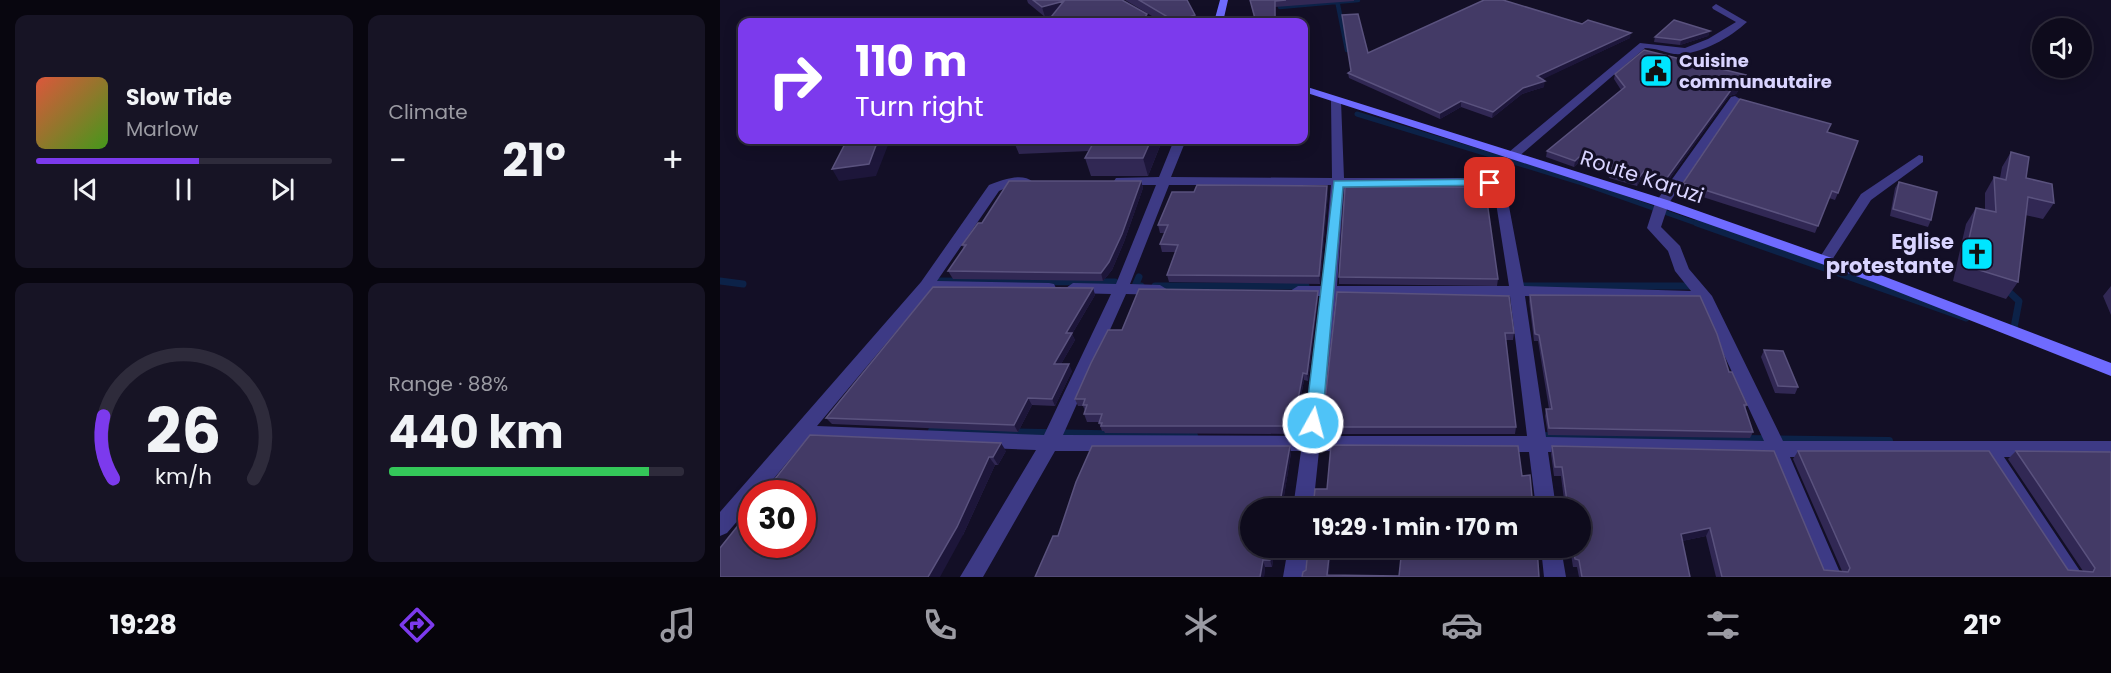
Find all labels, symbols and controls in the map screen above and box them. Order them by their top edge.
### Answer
map controls [2032,18,2092,78]
button: sound [2032,18,2092,78]
text: 110 m [855,32,967,91]
icon: right [756,42,834,120]
place label: Cuisine communautaire [1679,48,1832,94]
public building icon: Cuisine communautaire [1638,53,1674,89]
text: Slow Tide [126,82,232,113]
text: Turn right [855,88,984,125]
text: Climate [389,98,468,126]
text: Marlow [126,115,198,143]
text: 21° [502,129,566,192]
text: − [389,137,407,184]
text: + [661,137,684,184]
street label: Route Karuzi [1576,143,1708,210]
pin [1464,157,1515,208]
icon: arrive [1473,166,1506,199]
icon: previous [69,173,102,206]
icon: pause [167,173,200,206]
icon: next [266,173,299,206]
place label: Eglise protestante [1826,227,1954,280]
church icon: Eglise protestante [1959,236,1995,272]
text: Range · 88% [389,370,508,398]
text: 26 [146,387,221,475]
position arrow [1281,391,1345,455]
text: 440 km [389,401,564,464]
text: km/h [155,462,212,493]
speed limit sign: 30 [738,480,816,558]
text: 19:29 · 1 min · 170 m [1313,512,1518,543]
icon: directions [396,604,438,646]
icon: music [657,604,699,646]
icon: phone [919,604,961,646]
icon: climate [1180,604,1222,646]
icon: car [1441,604,1483,646]
icon: filters [1702,604,1744,646]
text: 19:28 [110,606,177,643]
text: 21° [1963,606,2001,643]

